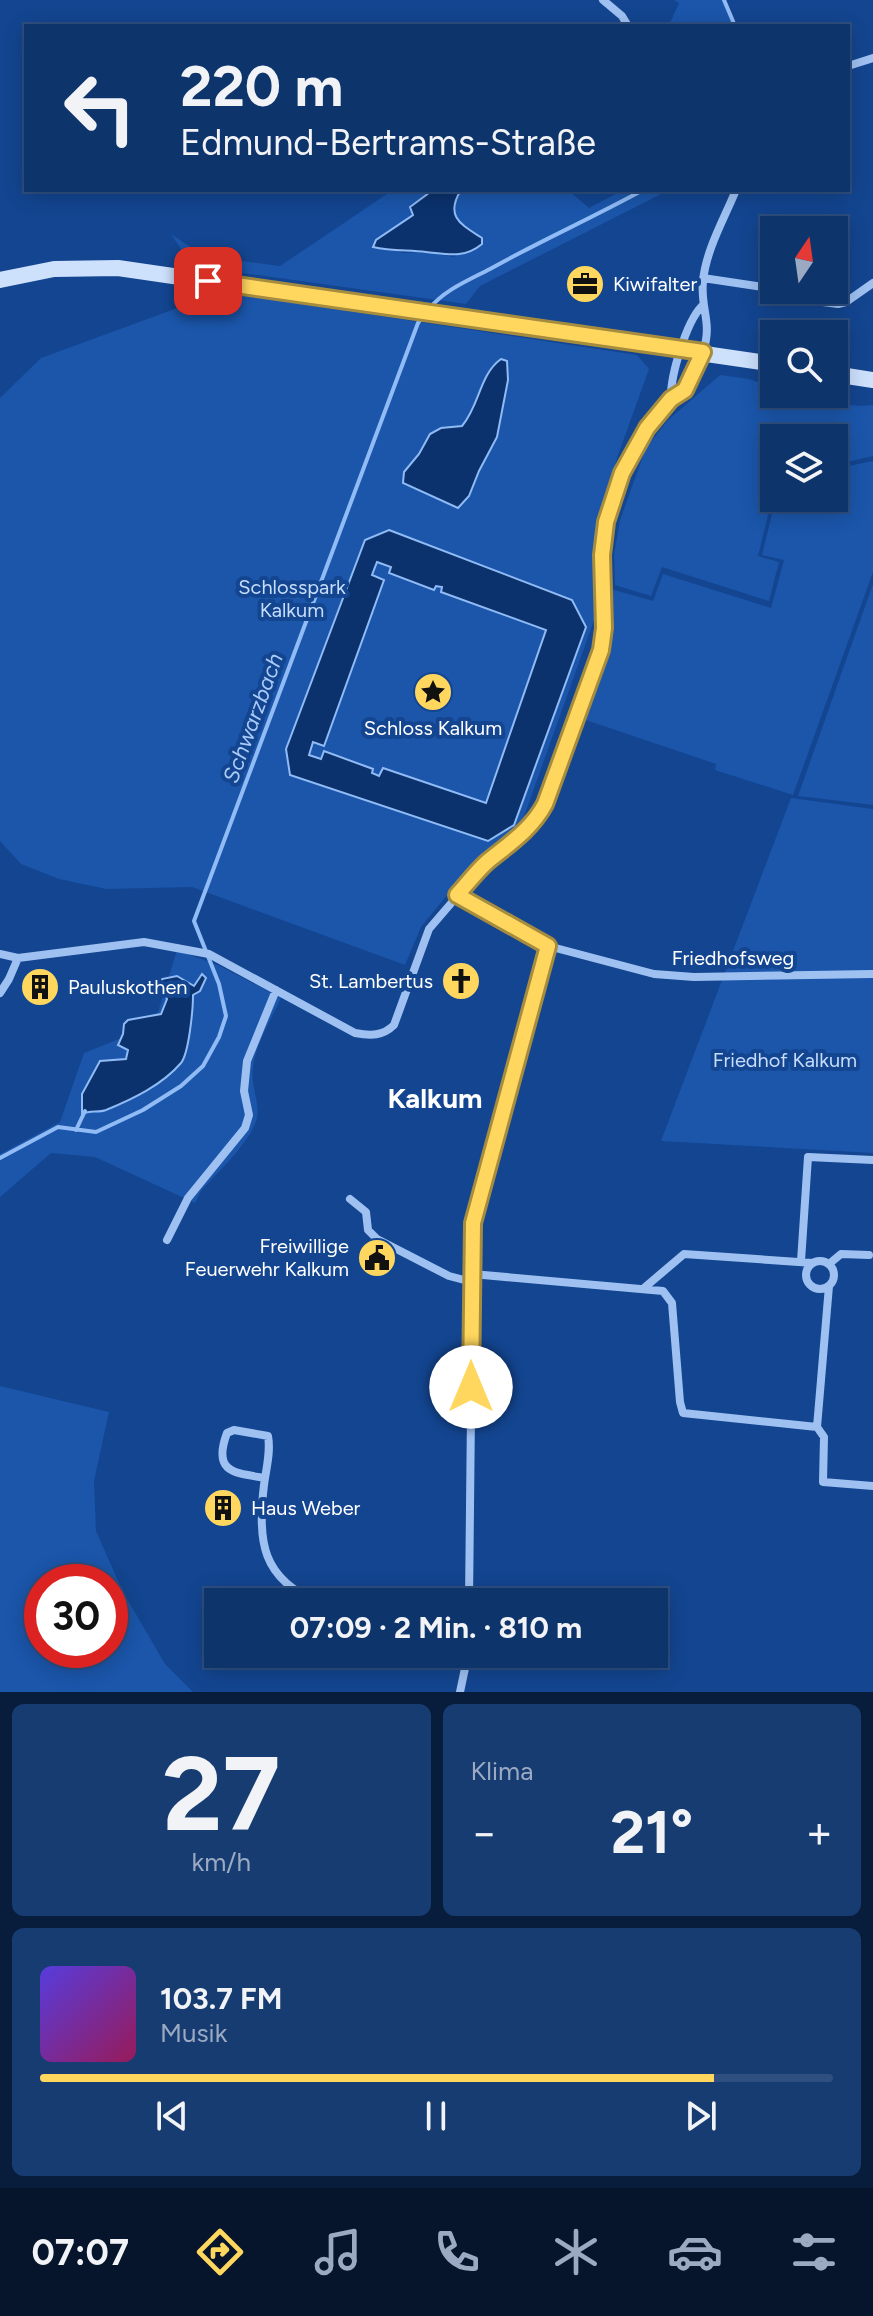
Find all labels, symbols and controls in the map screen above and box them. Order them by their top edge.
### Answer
text: 220 m [180,53,343,120]
icon: left [48,56,152,160]
text: Edmund-Bertrams-Straße [180,121,596,164]
north arrow [760,216,848,304]
map controls [760,216,848,512]
pin [174,247,242,315]
icon: arrive [186,259,230,303]
office icon: Kiwifalter [564,263,606,305]
place label: Kiwifalter [613,272,698,296]
button: search [760,320,848,408]
button: layers [760,424,848,512]
park label: Schlosspark Kalkum [238,575,346,622]
water label: Schwarzbach [217,650,289,786]
place icon: Schloss Kalkum [412,671,454,713]
place label: Schloss Kalkum [364,716,502,740]
street label: Friedhofsweg [672,946,794,970]
church icon: St. Lambertus [440,960,482,1002]
building icon: Pauluskothen [19,966,61,1008]
place label: St. Lambertus [309,969,433,993]
place label: Pauluskothen [68,975,188,999]
park label: Friedhof Kalkum [713,1048,857,1072]
district label: Kalkum [387,1081,483,1115]
place label: Freiwillige Feuerwehr Kalkum [185,1234,349,1281]
public building icon: Freiwillige Feuerwehr Kalkum [356,1237,398,1279]
position arrow [429,1345,513,1429]
building icon: Haus Weber [202,1487,244,1529]
place label: Haus Weber [251,1496,361,1520]
speed limit sign: 30 [24,1564,128,1668]
text: 07:09 · 2 Min. · 810 m [290,1609,582,1646]
text: 27 [162,1731,280,1856]
text: Klima [471,1755,534,1787]
text: 21° [610,1796,693,1868]
text: − [471,1806,498,1859]
text: + [806,1806,833,1859]
text: km/h [192,1846,251,1878]
text: 103.7 FM [160,1980,282,2017]
text: Musik [160,2017,227,2049]
icon: previous [150,2094,194,2138]
icon: pause [414,2094,458,2138]
icon: next [679,2094,723,2138]
icon: directions [192,2224,248,2280]
icon: music [310,2224,366,2280]
icon: phone [429,2224,485,2280]
icon: climate [548,2224,604,2280]
icon: car [667,2224,723,2280]
icon: filters [786,2224,842,2280]
text: 07:07 [31,2231,129,2274]

